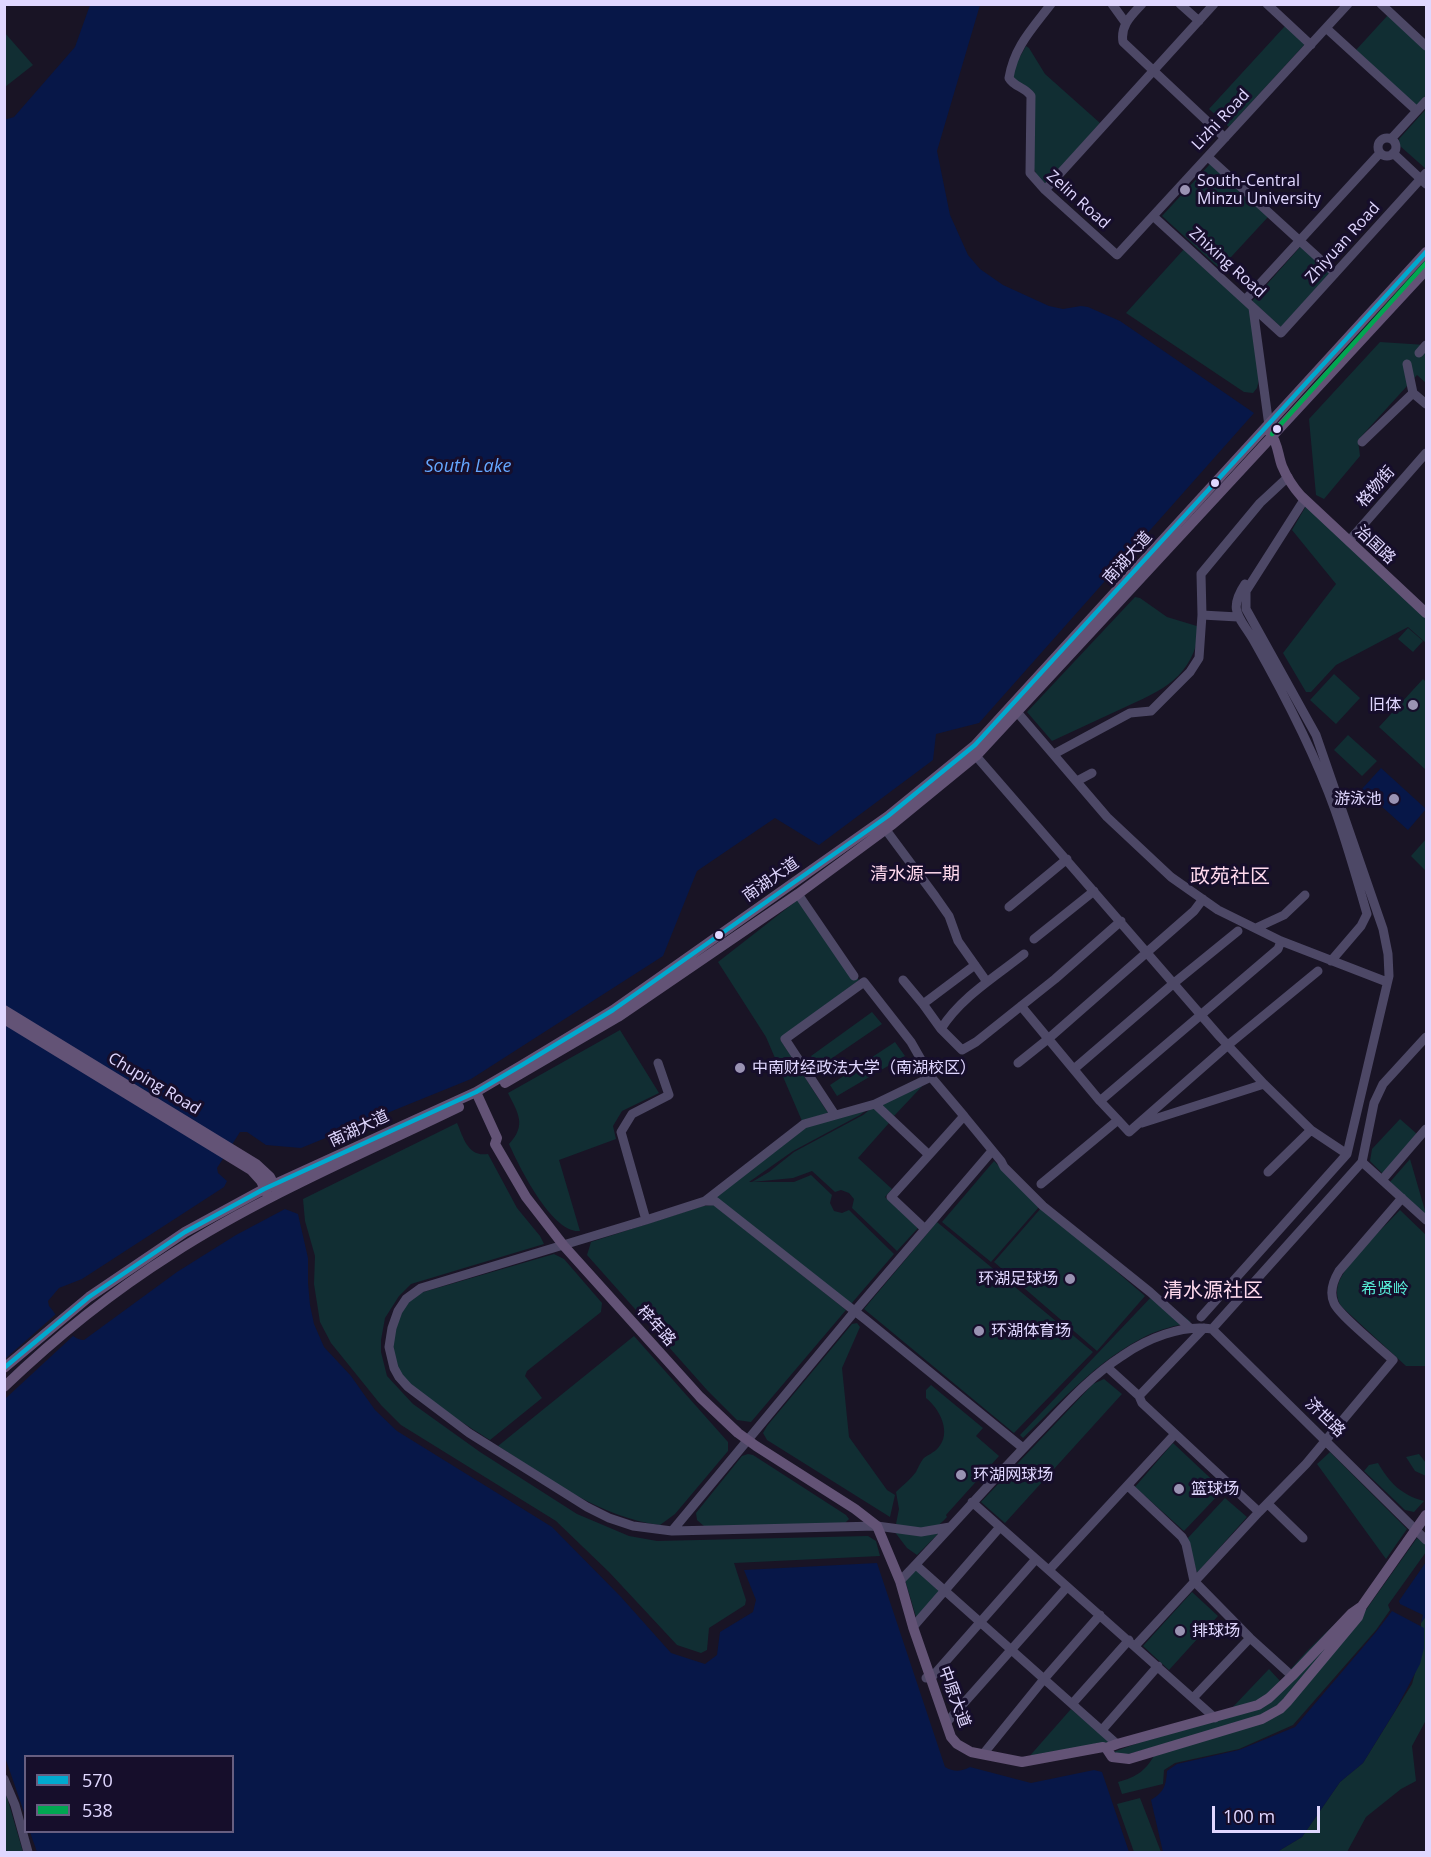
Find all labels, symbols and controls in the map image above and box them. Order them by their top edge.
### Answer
street label: Lizhi Road [1188,86,1254,154]
street label: Zelin Road [1042,167,1114,233]
place label: South-Central Minzu University [1197,171,1321,209]
marker: South-Central Minzu University [1178,183,1192,197]
street label: Zhiyuan Road [1302,199,1384,287]
street label: Zhixing Road [1185,224,1269,302]
unlabelled marker [1271,423,1283,435]
water label: South Lake [424,456,512,478]
street label: 格物街 [1353,463,1399,511]
unlabelled marker [1209,477,1221,489]
street label: 治国路 [1351,522,1399,568]
street label: 南湖大道 [1099,528,1157,588]
place label: 旧体 [1369,695,1401,715]
marker: 旧体 [1406,698,1420,712]
place label: 游泳池 [1334,789,1382,809]
marker: 游泳池 [1387,792,1401,806]
street label: 南湖大道 [739,854,803,906]
district label: 清水源一期 [870,864,960,886]
district label: 政苑社区 [1190,865,1270,889]
unlabelled marker [713,929,725,941]
street label: Chuping Road [104,1049,204,1119]
place label: 中南财经政法大学（南湖校区） [752,1058,976,1078]
marker: 中南财经政法大学（南湖校区） [733,1061,747,1075]
street label: 南湖大道 [326,1107,392,1151]
place label: 环湖足球场 [978,1269,1058,1289]
marker: 环湖足球场 [1063,1272,1077,1286]
district label: 清水源社区 [1163,1279,1263,1303]
park label: 希贤岭 [1361,1279,1409,1299]
street label: 梓年路 [633,1302,679,1350]
place label: 环湖体育场 [991,1321,1071,1341]
marker: 环湖体育场 [972,1324,986,1338]
street label: 济世路 [1301,1394,1349,1442]
place label: 环湖网球场 [973,1465,1053,1485]
marker: 环湖网球场 [954,1468,968,1482]
place label: 篮球场 [1191,1479,1239,1499]
marker: 篮球场 [1172,1482,1186,1496]
place label: 排球场 [1192,1621,1240,1641]
marker: 排球场 [1173,1624,1187,1638]
street label: 中原大道 [934,1664,974,1730]
legend [24,1755,234,1833]
text: 570 [82,1768,113,1792]
scale bar [1215,1794,1323,1832]
text: 538 [82,1798,113,1822]
text: 100 m [1223,1804,1275,1828]

